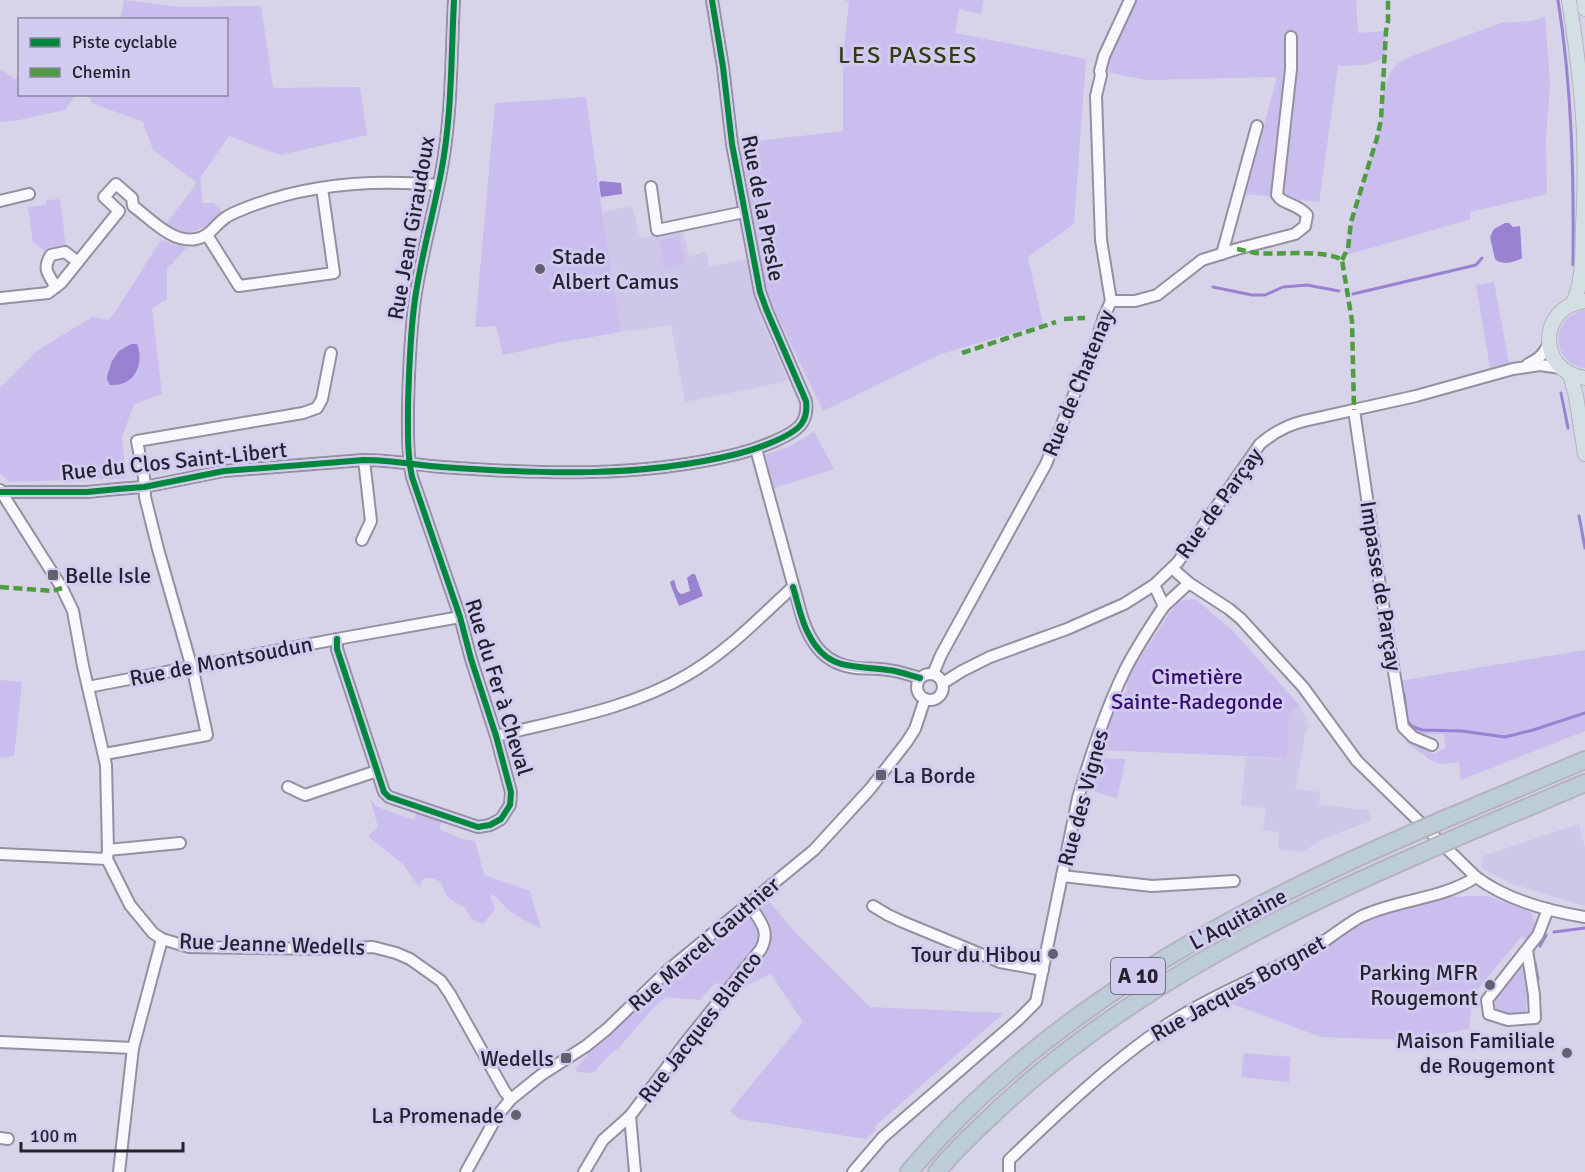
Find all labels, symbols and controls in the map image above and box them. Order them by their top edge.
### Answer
legend [18,18,228,96]
text: Piste cyclable [72,31,177,53]
district label: LES PASSES [838,40,978,70]
text: Chemin [72,61,131,83]
street label: Rue de la Presle [736,133,790,283]
street label: Rue Jean Giraudoux [382,134,440,322]
place label: Stade Albert Camus [552,243,679,295]
marker: Stade Albert Camus [533,262,547,276]
street label: Rue de Chatenay [1036,305,1120,460]
street label: Rue du Clos Saint-Libert [60,436,289,486]
street label: Rue de Parçay [1170,442,1269,564]
street label: Impasse de Parçay [1354,499,1408,674]
place label: Belle Isle [65,562,151,589]
marker: Belle Isle [46,568,60,582]
street label: Rue du Fer à Cheval [459,595,539,779]
street label: Rue de Montsoudun [127,630,315,692]
park label: Cimetière Sainte-Radegonde [1111,663,1283,715]
street label: Rue des Vignes [1052,727,1114,869]
place label: La Borde [893,762,976,789]
marker: La Borde [874,768,888,782]
street label: Rue Marcel Gauthier [623,871,785,1017]
street label: L'Aquitaine [1185,882,1291,956]
street label: Rue Jeanne Wedells [178,927,366,961]
street label: Rue Jacques Borgnet [1146,929,1330,1047]
place label: Tour du Hibou [911,941,1041,968]
street label: Rue Jacques Blanco [632,946,768,1108]
marker: Tour du Hibou [1046,947,1060,961]
road number: A 10 [1111,958,1165,994]
place label: Parking MFR Rougemont [1359,959,1478,1011]
marker: Parking MFR Rougemont [1483,978,1497,992]
place label: Maison Familiale de Rougemont [1396,1027,1555,1079]
place label: Wedells [480,1045,554,1072]
marker: Maison Familiale de Rougemont [1560,1046,1574,1060]
marker: Wedells [559,1051,573,1065]
place label: La Promenade [371,1102,504,1129]
marker: La Promenade [509,1108,523,1122]
scale bar [21,1115,183,1153]
text: 100 m [30,1125,77,1147]

